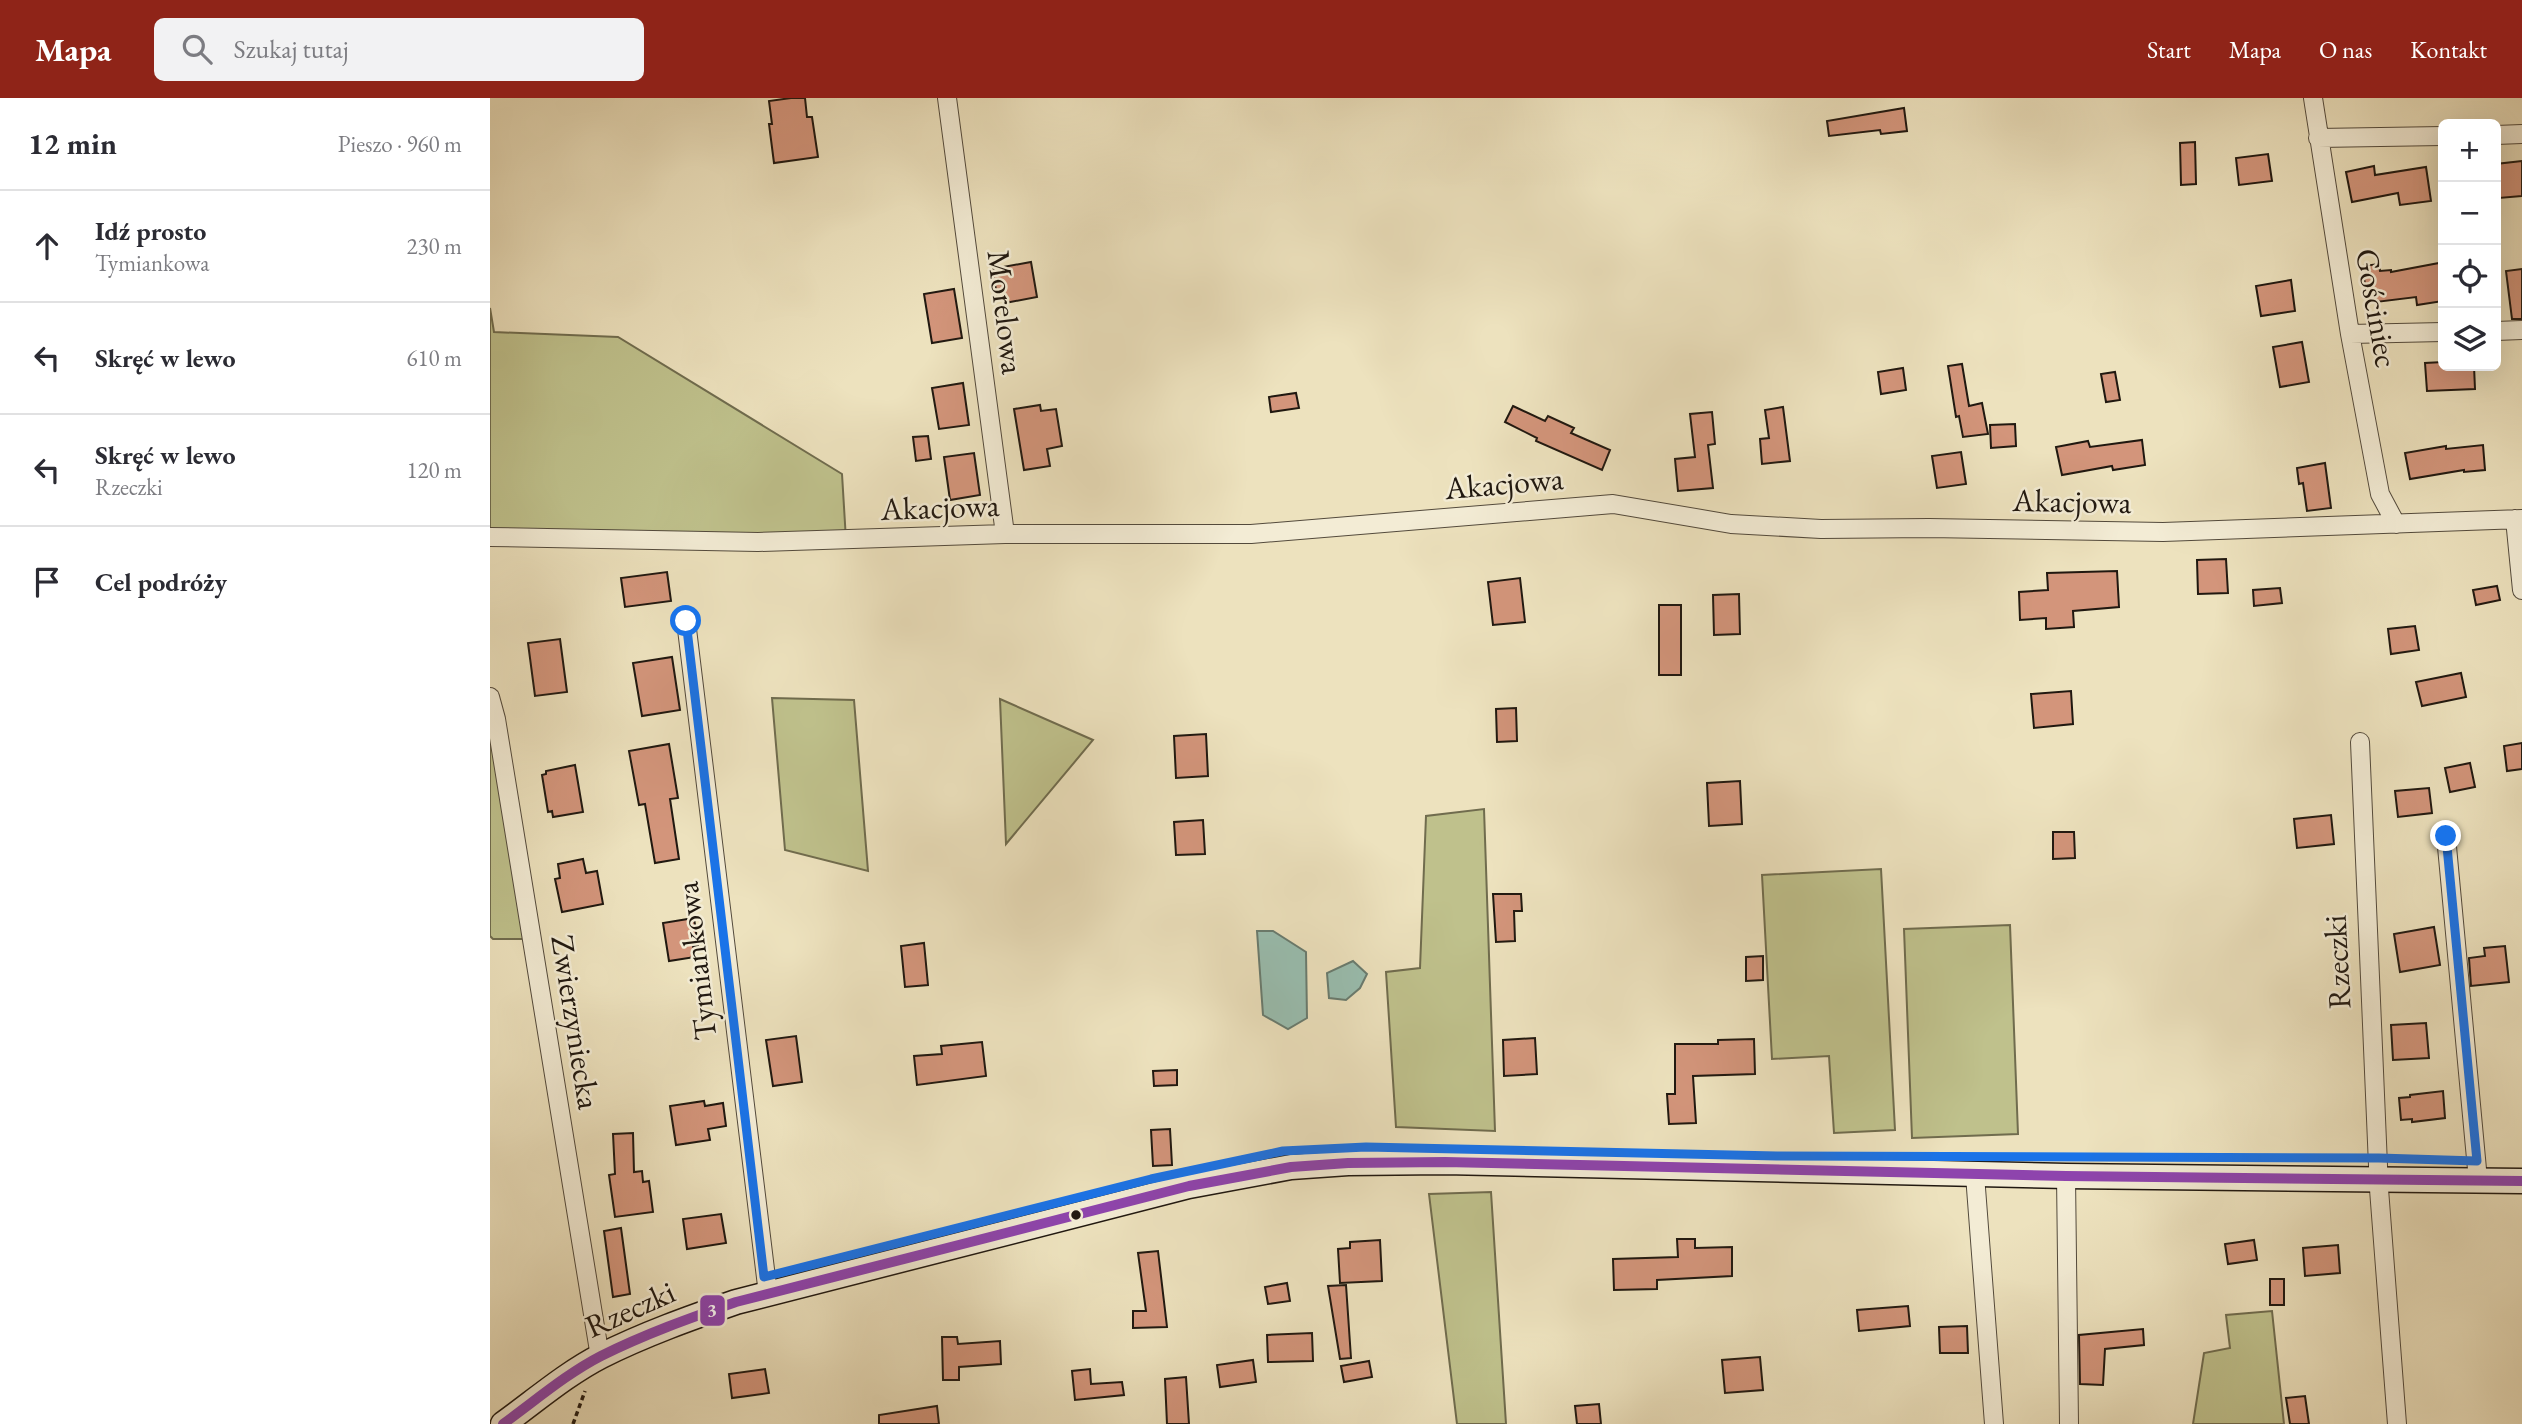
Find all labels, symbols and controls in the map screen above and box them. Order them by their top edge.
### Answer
search box [154,18,644,81]
text: Mapa [35,28,112,71]
icon: search [178,30,216,68]
text: Szukaj tutaj [234,32,349,66]
text: Start [2147,34,2191,65]
text: Mapa [2229,34,2281,65]
text: O nas [2319,34,2372,65]
text: Kontakt [2410,34,2487,65]
map controls [2438,119,2501,371]
button: + [2438,119,2501,182]
text: 12 min [28,124,117,163]
text: Pieszo · 960 m [338,129,462,159]
button: − [2438,182,2501,245]
text: Idź prosto [95,214,206,248]
icon: ahead [28,227,66,265]
text: 230 m [406,231,462,261]
street label: Gościniec [2346,245,2408,371]
button: locate [2438,245,2501,308]
text: Tymiankowa [95,248,209,278]
street label: Morelowa [978,248,1034,377]
button: layers [2438,308,2501,371]
icon: left [28,339,66,377]
text: Skręć w lewo [95,341,236,375]
text: 610 m [406,343,462,373]
text: Skręć w lewo [95,438,236,472]
icon: left [28,451,66,489]
text: 120 m [406,455,462,485]
street label: Akacjowa [1442,457,1565,509]
text: Rzeczki [95,472,163,502]
street label: Akacjowa [2011,479,2132,523]
street label: Akacjowa [879,484,1000,530]
icon: arrive [28,563,66,601]
text: Cel podróży [95,565,227,599]
route start [670,605,701,636]
route end [2430,820,2461,851]
street label: Tymiankowa [665,879,727,1043]
street label: Rzeczki [2314,914,2360,1010]
street label: Zwierzyniecka [541,932,611,1112]
unlabelled marker [1069,1208,1083,1222]
street label: Rzeczki [578,1271,682,1347]
line badge: 3 [699,1294,726,1327]
text: 3 [707,1298,717,1323]

